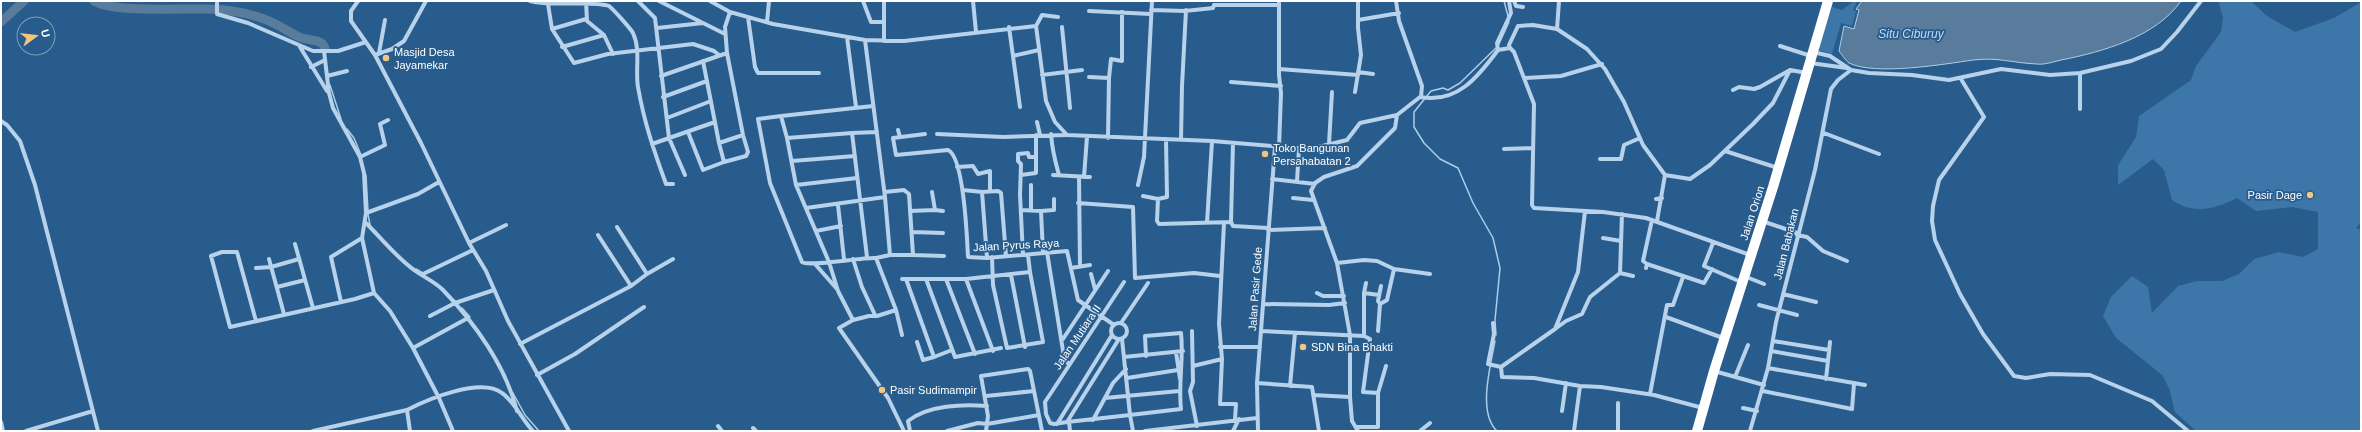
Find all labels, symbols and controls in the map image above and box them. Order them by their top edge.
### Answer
north arrow [16,16,56,56]
water label: Situ Ciburuy [1878,27,1945,41]
text: U [39,28,52,39]
place label: Masjid Desa Jayamekar [394,46,455,71]
marker: Masjid Desa Jayamekar [381,53,391,63]
place label: Toko Bangunan Persahabatan 2 [1273,142,1351,167]
marker: Toko Bangunan Persahabatan 2 [1260,149,1270,159]
street label: Jalan Orion [1738,184,1766,242]
place label: Pasir Dage [2248,189,2302,201]
marker: Pasir Dage [2305,190,2315,200]
street label: Jalan Babakan [1771,207,1801,281]
street label: Jalan Pyrus Raya [973,237,1060,253]
street label: Jalan Pasir Gede [1246,246,1264,332]
street label: Jalan Mutiara II [1051,302,1103,372]
place label: SDN Bina Bhakti [1311,341,1393,353]
marker: SDN Bina Bhakti [1298,342,1308,352]
place label: Pasir Sudimampir [890,384,977,396]
marker: Pasir Sudimampir [877,385,887,395]

